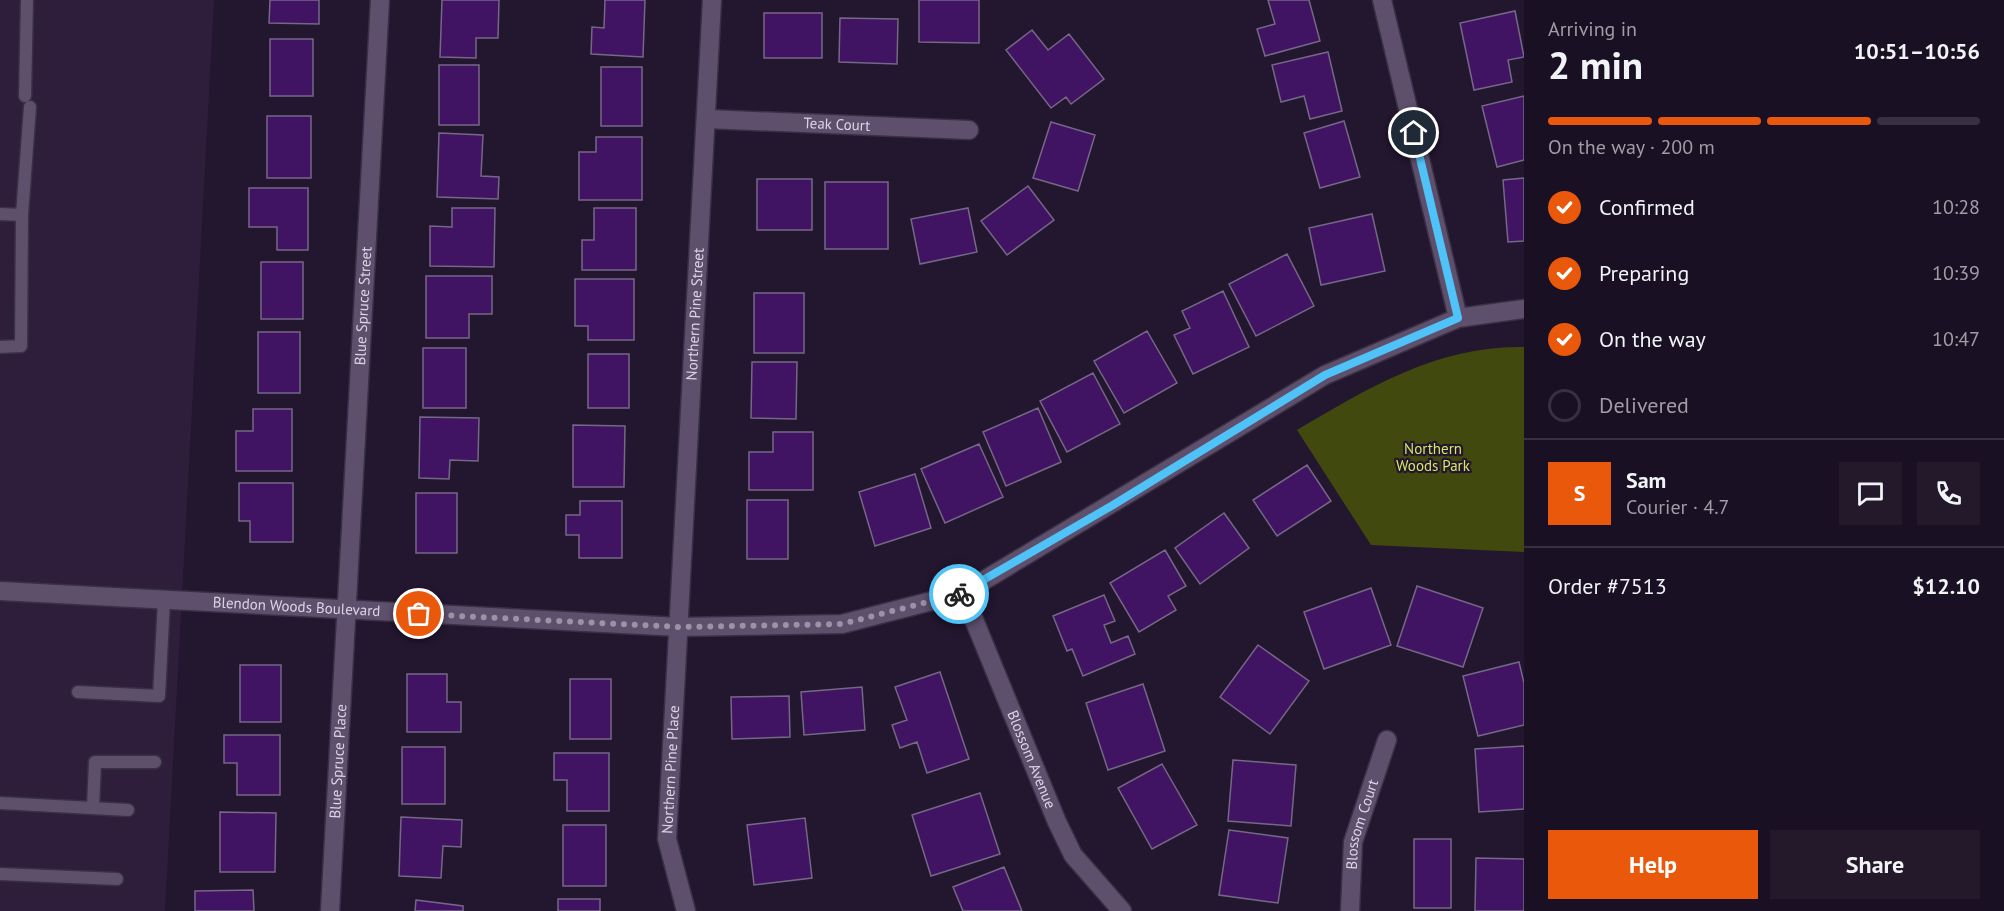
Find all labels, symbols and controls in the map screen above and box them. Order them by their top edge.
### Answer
text: Arriving in [1548,16,1637,42]
text: 10:51–10:56 [1854,37,1980,65]
text: 2 min [1548,39,1643,90]
pin [1388,107,1439,158]
street label: Teak Court [803,113,871,135]
icon: home [1397,116,1430,149]
text: On the way · 200 m [1548,134,1715,160]
icon: check [1548,191,1581,224]
text: Confirmed [1599,193,1695,221]
text: 10:28 [1932,194,1980,220]
street label: Blue Spruce Street [350,246,375,366]
street label: Northern Pine Street [682,247,708,381]
icon: check [1548,257,1581,290]
text: Preparing [1599,259,1689,287]
text: 10:39 [1932,260,1980,286]
icon: check [1548,323,1581,356]
text: On the way [1599,325,1706,353]
text: 10:47 [1932,326,1980,352]
text: Delivered [1599,391,1689,419]
park label: Northern Woods Park [1396,439,1471,475]
button: chat [1839,462,1902,525]
button: phone [1917,462,1980,525]
text: Sam [1626,466,1666,494]
text: S [1574,479,1585,507]
text: Courier · 4.7 [1626,494,1729,520]
courier [929,564,989,624]
text: Order #7513 [1548,572,1667,600]
text: $12.10 [1912,572,1980,600]
icon: bike [943,578,976,611]
pin [393,588,444,639]
street label: Blendon Woods Boulevard [212,592,381,620]
icon: bag [402,597,435,630]
street label: Blue Spruce Place [325,703,350,819]
street label: Northern Pine Place [657,705,683,834]
street label: Blossom Avenue [1003,707,1060,811]
street label: Blossom Court [1342,777,1382,870]
button: Help [1548,830,1758,899]
button: Share [1770,830,1980,899]

